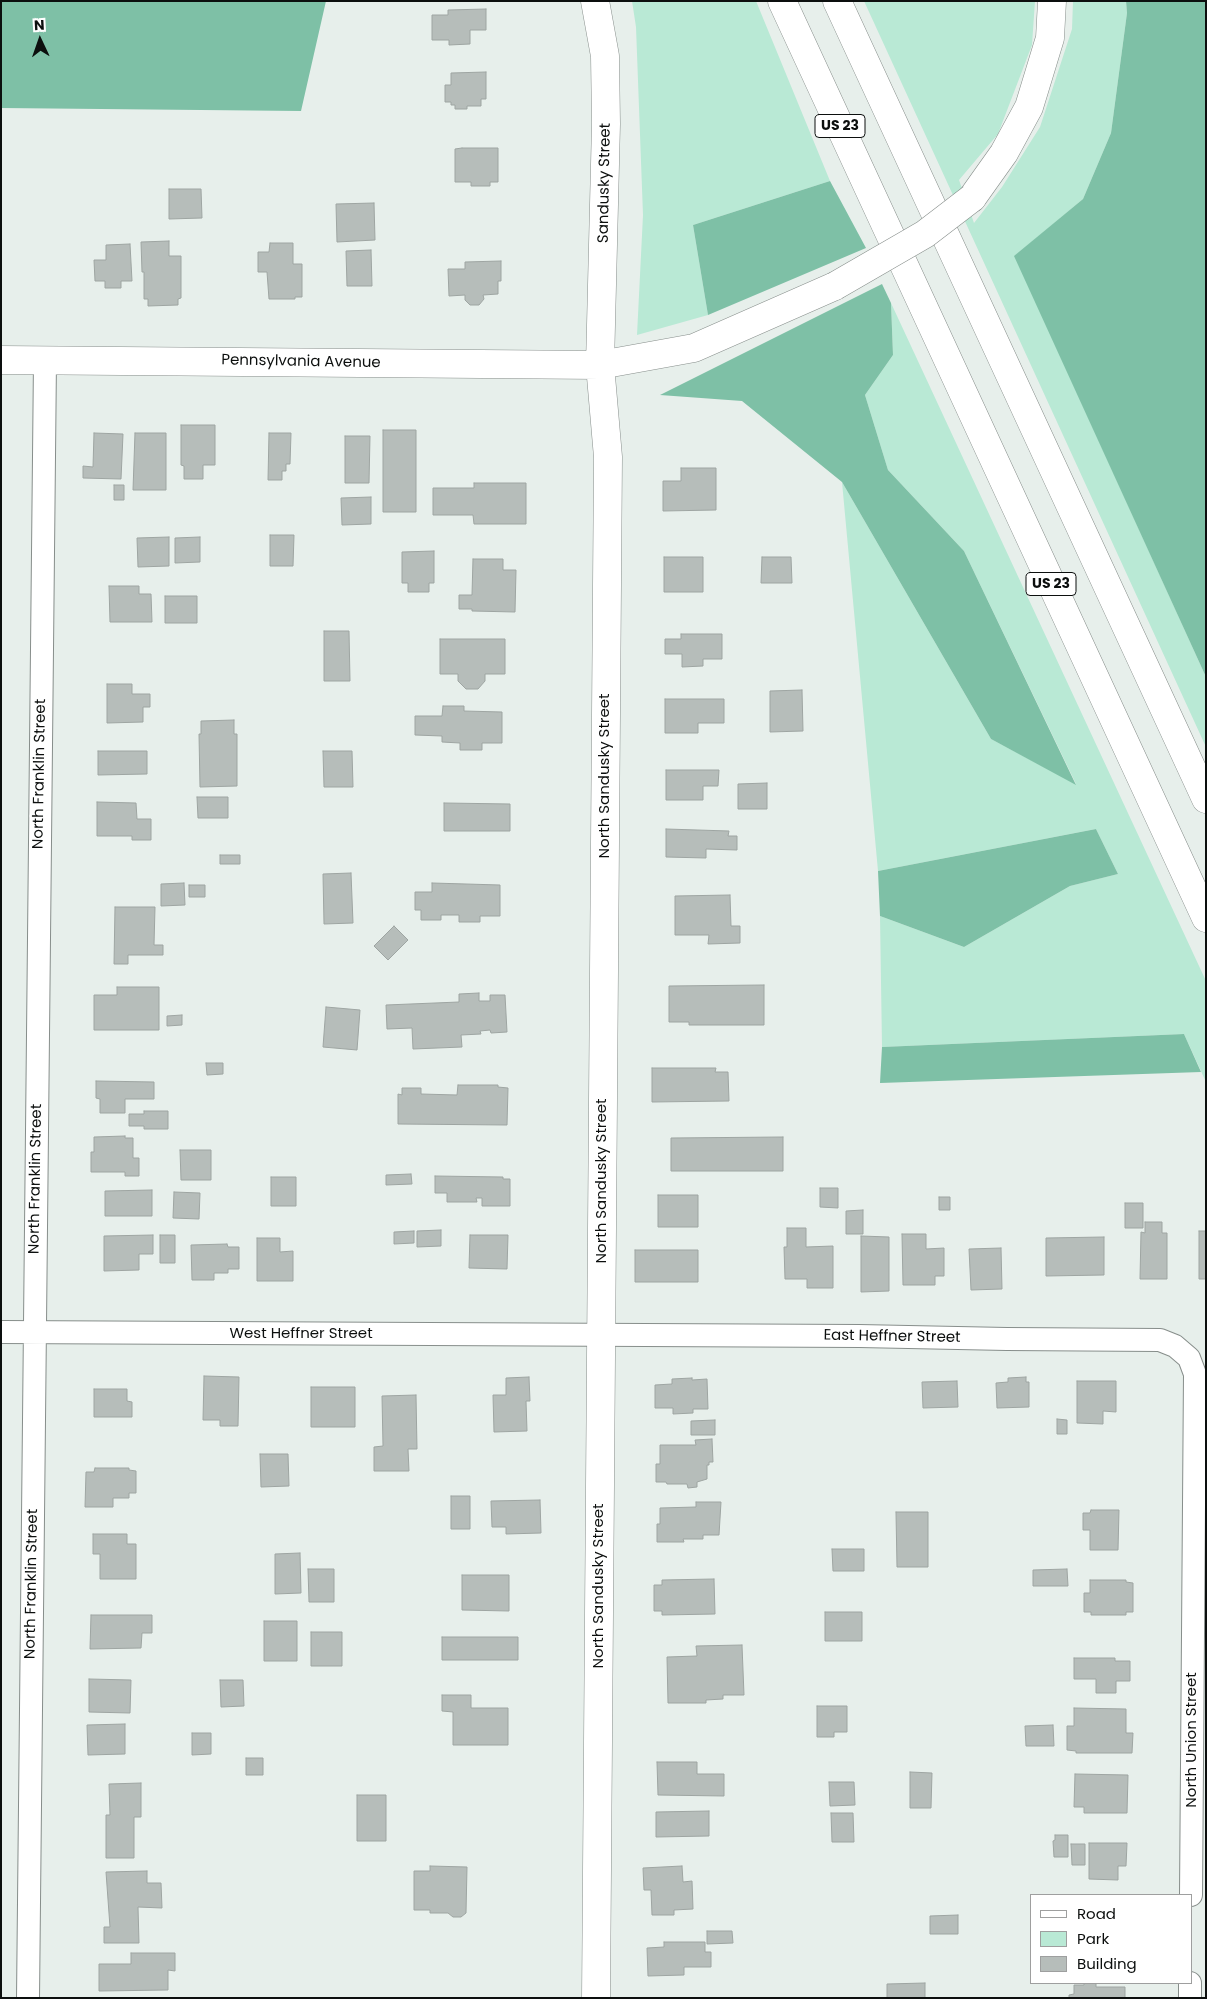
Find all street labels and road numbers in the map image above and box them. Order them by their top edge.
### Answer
road number: US 23 [815,114,865,138]
street label: Sandusky Street [595,123,615,243]
street label: Pennsylvania Avenue [221,352,381,372]
road number: US 23 [1026,572,1076,596]
street label: North Sandusky Street [596,693,614,859]
street label: North Franklin Street [30,699,50,849]
street label: North Sandusky Street [593,1098,611,1264]
street label: North Franklin Street [26,1104,46,1254]
street label: West Heffner Street [229,1325,373,1343]
street label: East Heffner Street [823,1327,961,1347]
street label: North Sandusky Street [590,1503,608,1669]
street label: North Franklin Street [22,1509,42,1659]
street label: North Union Street [1183,1672,1201,1808]

